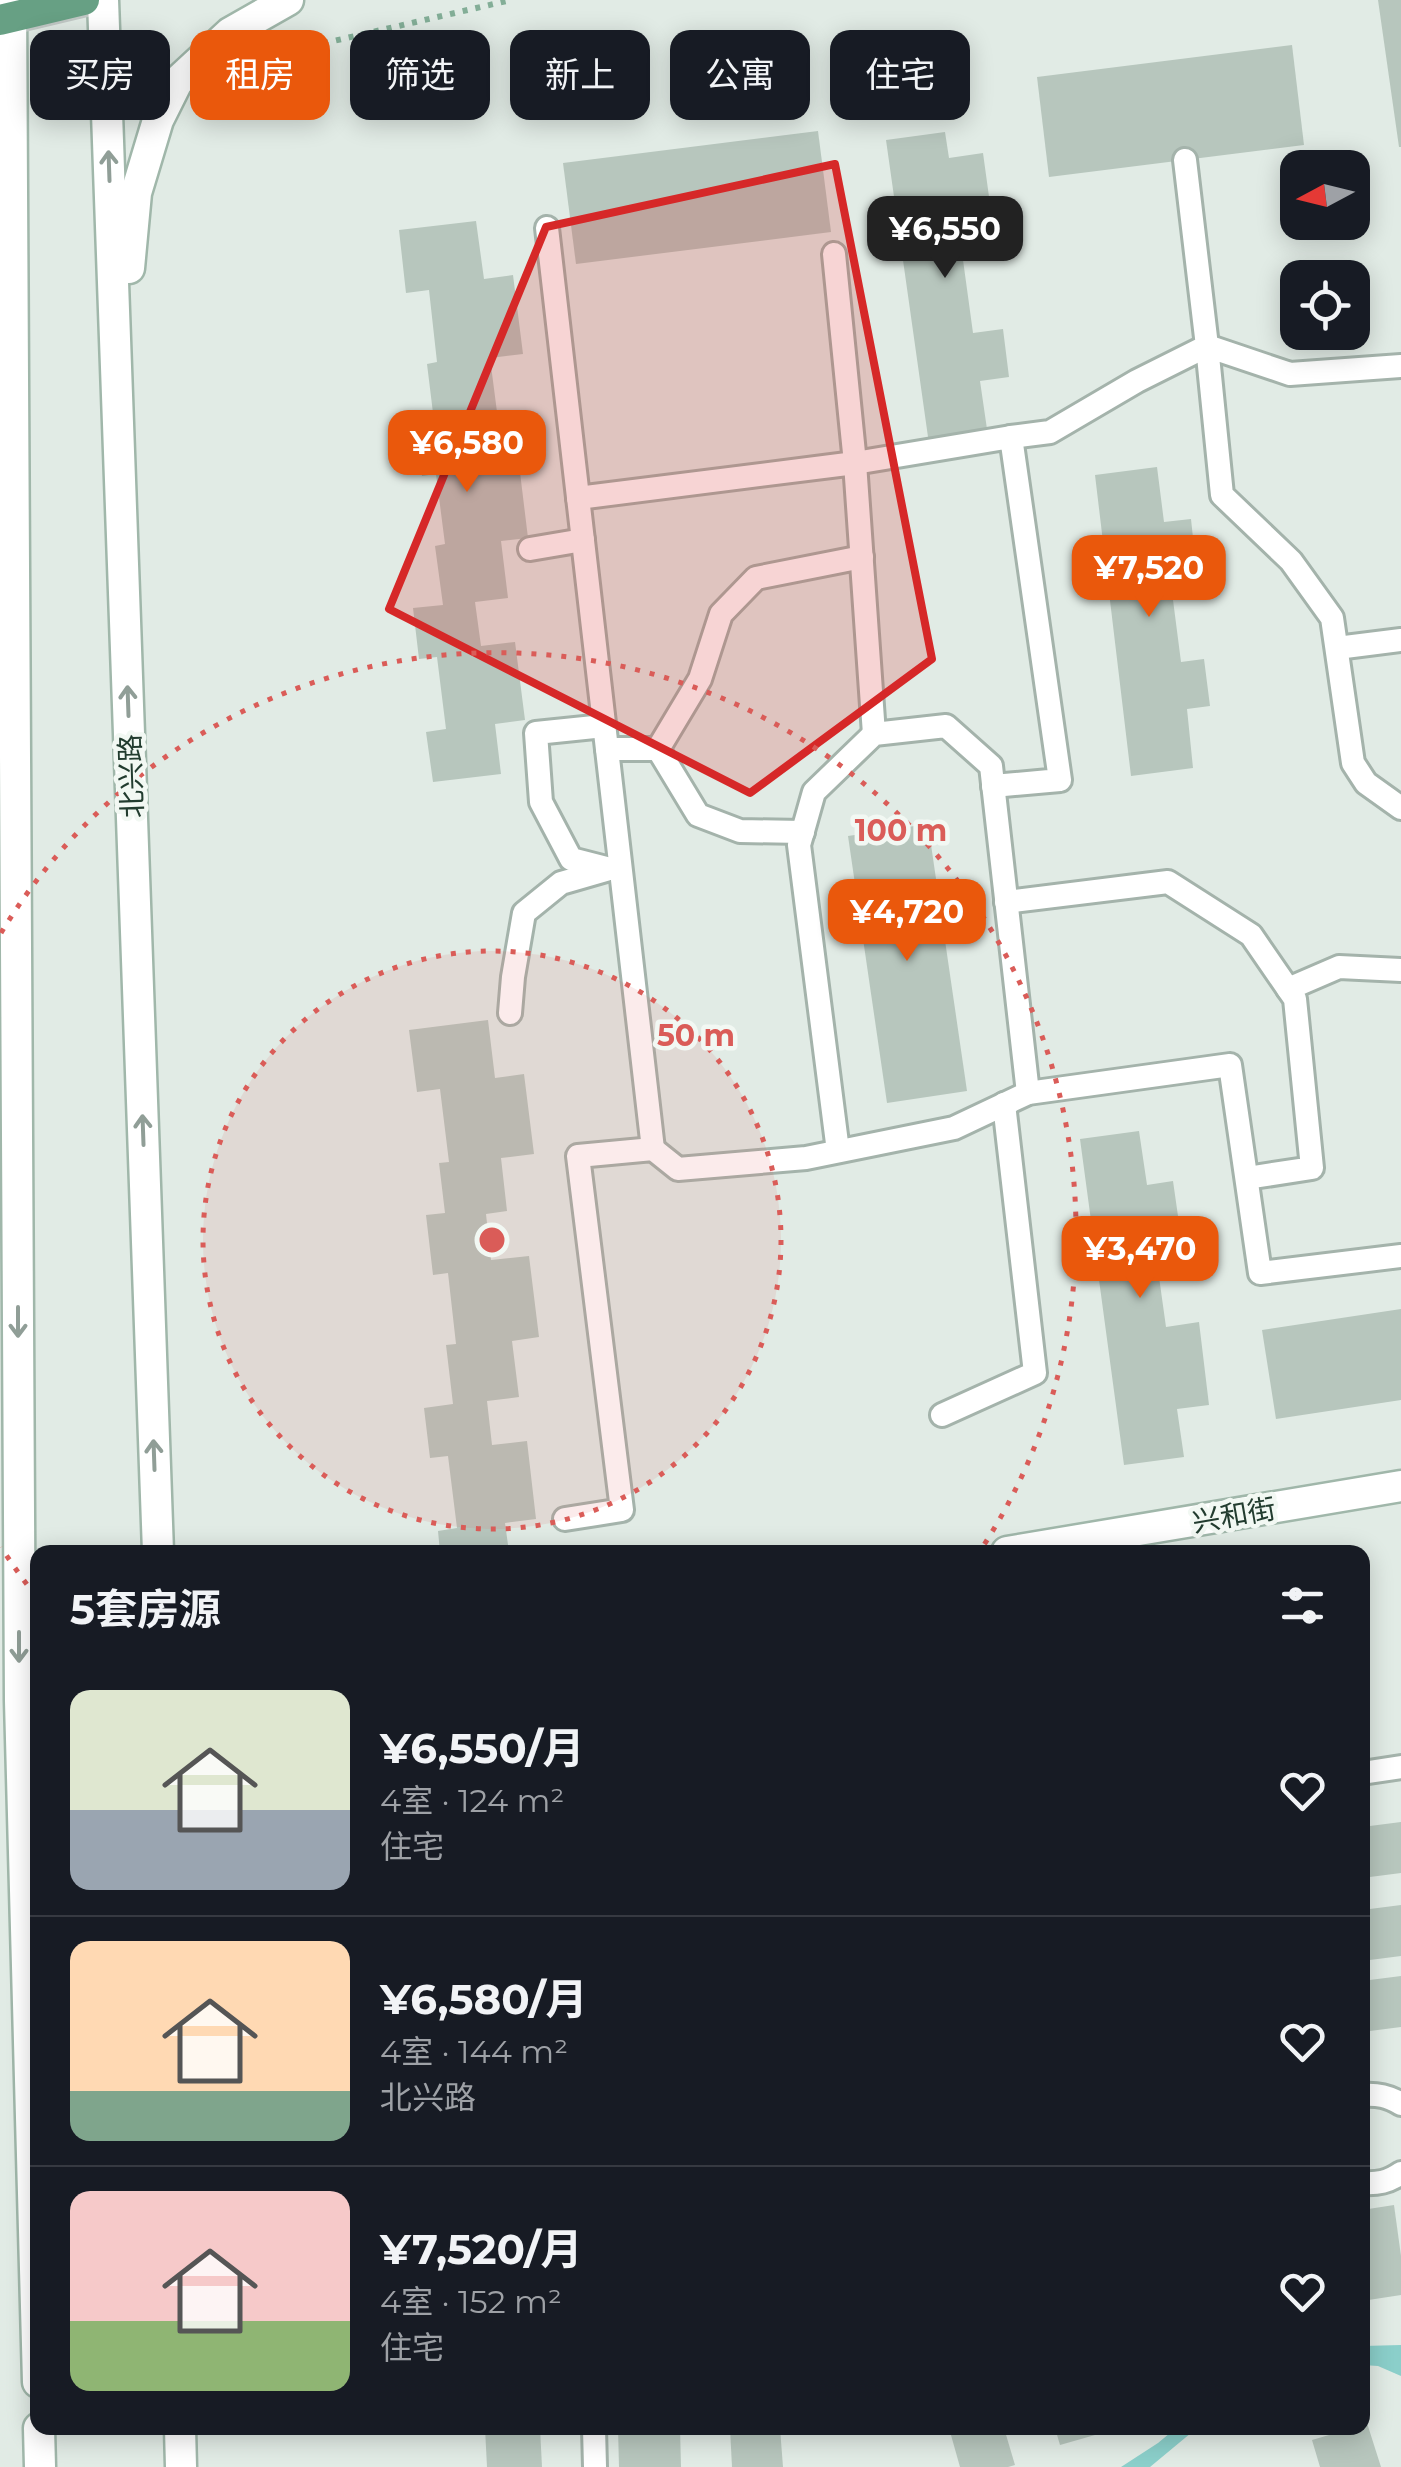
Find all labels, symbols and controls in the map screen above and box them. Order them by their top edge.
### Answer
chip: 买房 [30,30,170,120]
chip: 租房 [190,30,330,120]
chip: 筛选 [350,30,490,120]
chip: 新上 [510,30,650,120]
chip: 公寓 [670,30,810,120]
chip: 住宅 [830,30,970,120]
one-way arrow [99,150,118,182]
north arrow [1280,150,1370,240]
map controls [1280,150,1370,350]
pin: ¥6,550 [864,196,1026,281]
text: ¥6,550 [889,209,1001,248]
button: locate [1280,260,1370,350]
pin: ¥6,580 [386,410,548,495]
text: ¥6,580 [410,423,524,462]
pin: ¥7,520 [1068,535,1230,620]
text: ¥7,520 [1094,548,1204,587]
one-way arrow [118,685,137,717]
street label: 北兴路 [113,733,149,819]
text: 100 m [855,812,947,849]
pin: ¥4,720 [826,879,988,964]
text: ¥4,720 [850,892,964,931]
text: 50 m [657,1017,735,1054]
one-way arrow [133,1115,152,1147]
pin: ¥3,470 [1059,1216,1221,1301]
centre of rings [474,1222,510,1258]
text: ¥3,470 [1084,1229,1196,1268]
one-way arrow [8,1306,28,1338]
one-way arrow [145,1440,164,1472]
street label: 兴和街 [1190,1491,1278,1539]
icon: filters [1275,1578,1330,1633]
text: 5套房源 [70,1583,221,1635]
one-way arrow [10,1630,28,1663]
text: ¥6,550/月 [380,1722,584,1774]
icon: home [150,1730,270,1850]
icon: heart [1275,1763,1330,1818]
text: 4室 · 124 m² [380,1781,564,1820]
text: 住宅 [380,1827,444,1866]
text: ¥6,580/月 [380,1973,587,2025]
icon: home [150,1981,270,2101]
icon: heart [1275,2014,1330,2069]
text: 4室 · 144 m² [380,2032,568,2071]
text: 北兴路 [380,2078,476,2117]
text: ¥7,520/月 [380,2223,583,2275]
icon: home [150,2231,270,2351]
icon: heart [1275,2264,1330,2319]
text: 4室 · 152 m² [380,2282,562,2321]
text: 住宅 [380,2328,444,2367]

